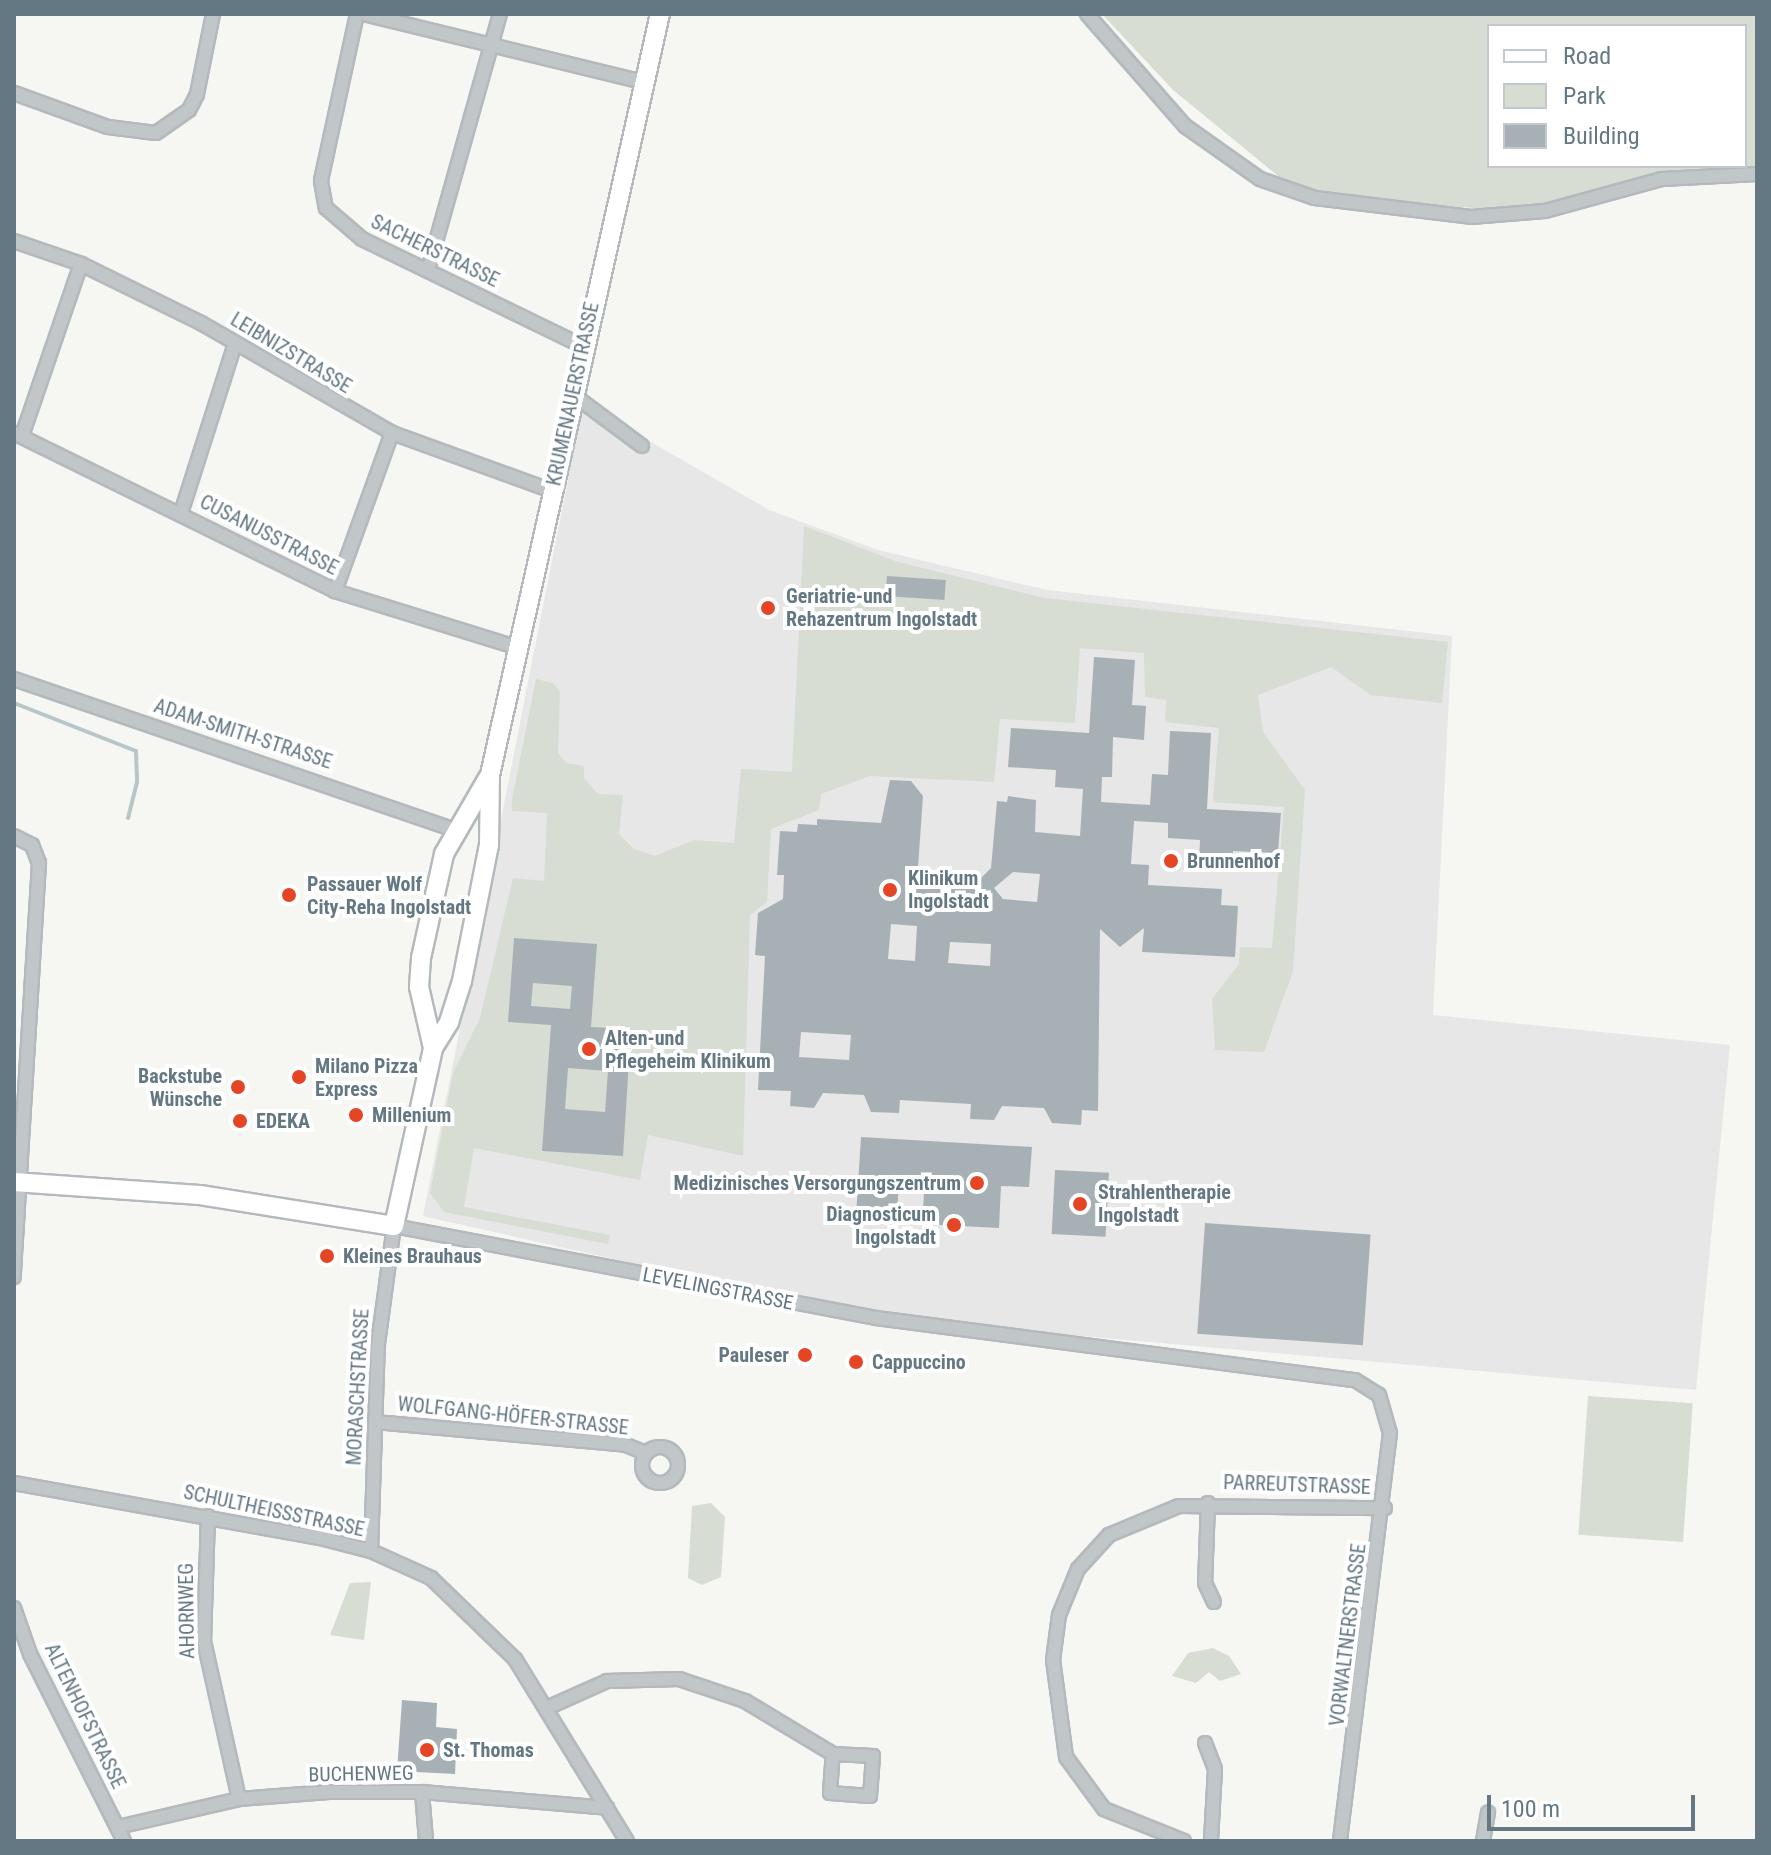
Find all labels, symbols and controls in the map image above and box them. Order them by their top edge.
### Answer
legend [1487,24,1747,168]
text: Road [1563,42,1611,70]
text: Park [1563,82,1606,110]
text: Building [1563,122,1640,150]
street label: SACHERSTRASSE [367,210,503,292]
street label: KRUMENAUERSTRASSE [542,300,604,488]
street label: LEIBNIZSTRASSE [226,307,356,399]
street label: CUSANUSSTRASSE [196,490,342,580]
place label: Geriatrie-und Rehazentrum Ingolstadt [786,584,977,631]
marker: Geriatrie-und Rehazentrum Ingolstadt [757,597,779,619]
street label: ADAM-SMITH-STRASSE [151,694,335,774]
place label: Brunnenhof [1187,849,1280,873]
marker: Brunnenhof [1162,852,1180,870]
place label: Klinikum Ingolstadt [908,866,989,913]
place label: Passauer Wolf City-Reha Ingolstadt [307,872,471,919]
marker: Klinikum Ingolstadt [879,879,901,901]
marker: Passauer Wolf City-Reha Ingolstadt [278,884,300,906]
place label: Alten-und Pflegeheim Klinikum [605,1026,771,1073]
marker: Alten-und Pflegeheim Klinikum [580,1040,598,1058]
place label: Milano Pizza Express [315,1054,418,1101]
place label: Backstube Wünsche [138,1064,222,1111]
marker: Milano Pizza Express [290,1068,308,1086]
marker: Backstube Wünsche [229,1078,247,1096]
place label: Millenium [372,1103,451,1127]
marker: Millenium [347,1106,365,1124]
place label: EDEKA [256,1109,310,1133]
marker: EDEKA [231,1112,249,1130]
place label: Medizinisches Versorgungszentrum [674,1171,961,1195]
marker: Medizinisches Versorgungszentrum [968,1174,986,1192]
place label: Strahlentherapie Ingolstadt [1098,1180,1231,1227]
marker: Strahlentherapie Ingolstadt [1069,1193,1091,1215]
place label: Diagnosticum Ingolstadt [826,1202,936,1249]
marker: Diagnosticum Ingolstadt [943,1214,965,1236]
place label: Kleines Brauhaus [343,1244,482,1268]
marker: Kleines Brauhaus [318,1247,336,1265]
street label: LEVELINGSTRASSE [641,1263,795,1315]
street label: MORASCHSTRASSE [342,1308,374,1466]
place label: Pauleser [719,1343,789,1367]
marker: Pauleser [796,1346,814,1364]
place label: Cappuccino [872,1350,966,1374]
marker: Cappuccino [847,1353,865,1371]
street label: WOLFGANG-HÖFER-STRASSE [396,1392,630,1440]
street label: PARREUTSTRASSE [1223,1470,1371,1500]
street label: SCHULTHEISSSTRASSE [181,1480,367,1542]
street label: VORWALTNERSTRASSE [1325,1542,1371,1728]
street label: AHORNWEG [174,1563,200,1659]
street label: ALTENHOFSTRASSE [39,1639,131,1793]
place label: St. Thomas [443,1738,534,1762]
marker: St. Thomas [418,1741,436,1759]
street label: BUCHENWEG [308,1761,414,1787]
scale bar [1491,1779,1699,1829]
text: 100 m [1501,1795,1560,1823]

